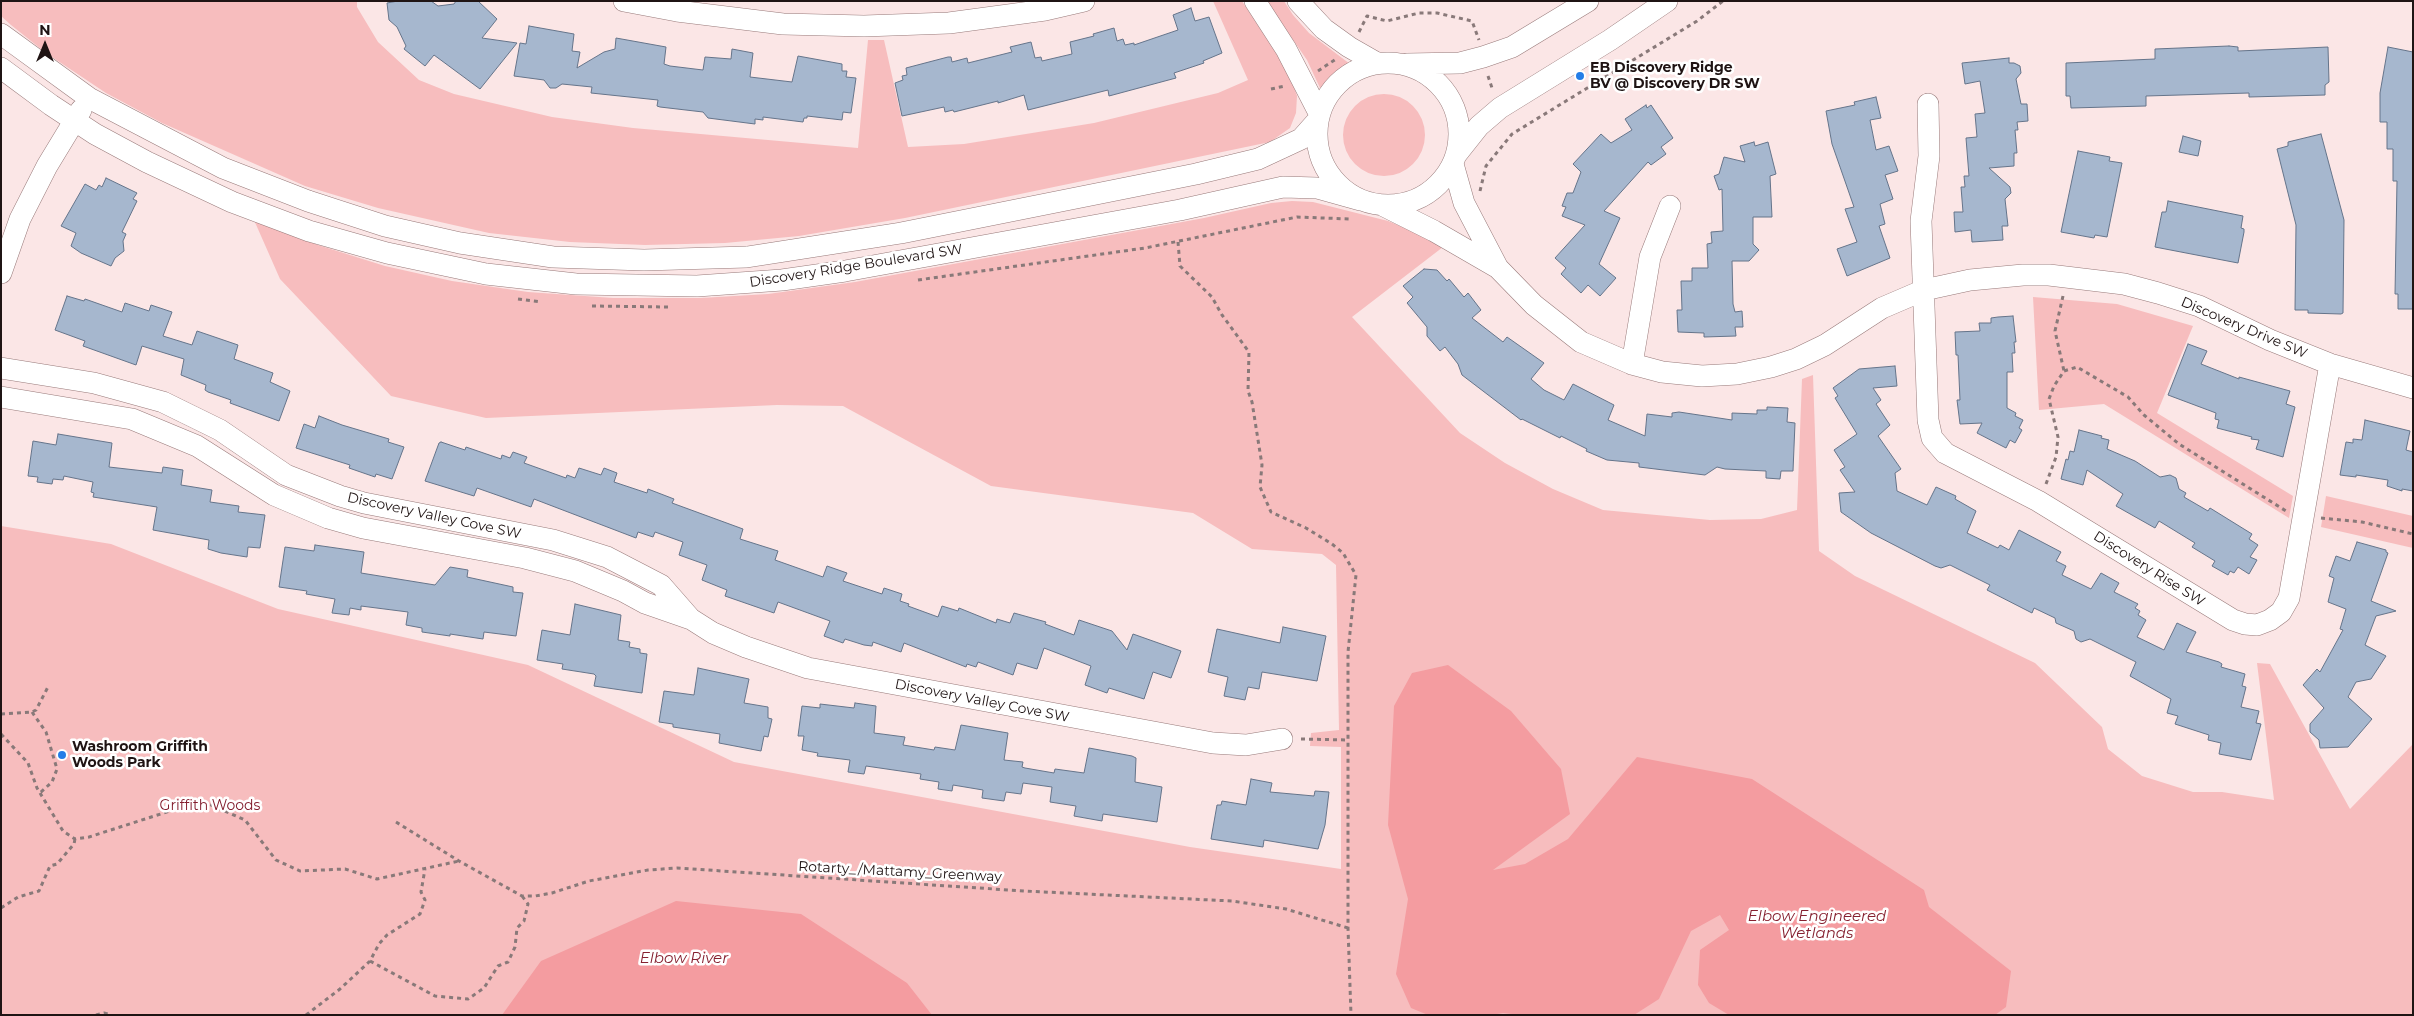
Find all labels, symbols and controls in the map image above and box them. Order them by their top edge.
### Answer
north arrow [20,20,70,70]
text: N [39,21,51,39]
place label: EB Discovery Ridge BV @ Discovery DR SW [1590,60,1760,92]
marker: EB Discovery Ridge BV @ Discovery DR SW [1574,70,1586,82]
street label: Discovery Ridge Boulevard SW [748,241,964,291]
street label: Discovery Drive SW [2178,294,2310,362]
street label: Discovery Valley Cove SW [346,489,522,543]
street label: Discovery Rise SW [2090,528,2208,610]
street label: Discovery Valley Cove SW [893,676,1071,726]
place label: Washroom Griffith Woods Park [72,739,208,772]
marker: Washroom Griffith Woods Park [56,749,68,761]
park label: Griffith Woods [160,798,260,814]
street label: Rotarty_/Mattamy_Greenway [798,858,1002,886]
water label: Elbow Engineered Wetlands [1748,908,1886,943]
water label: Elbow River [640,950,728,968]

